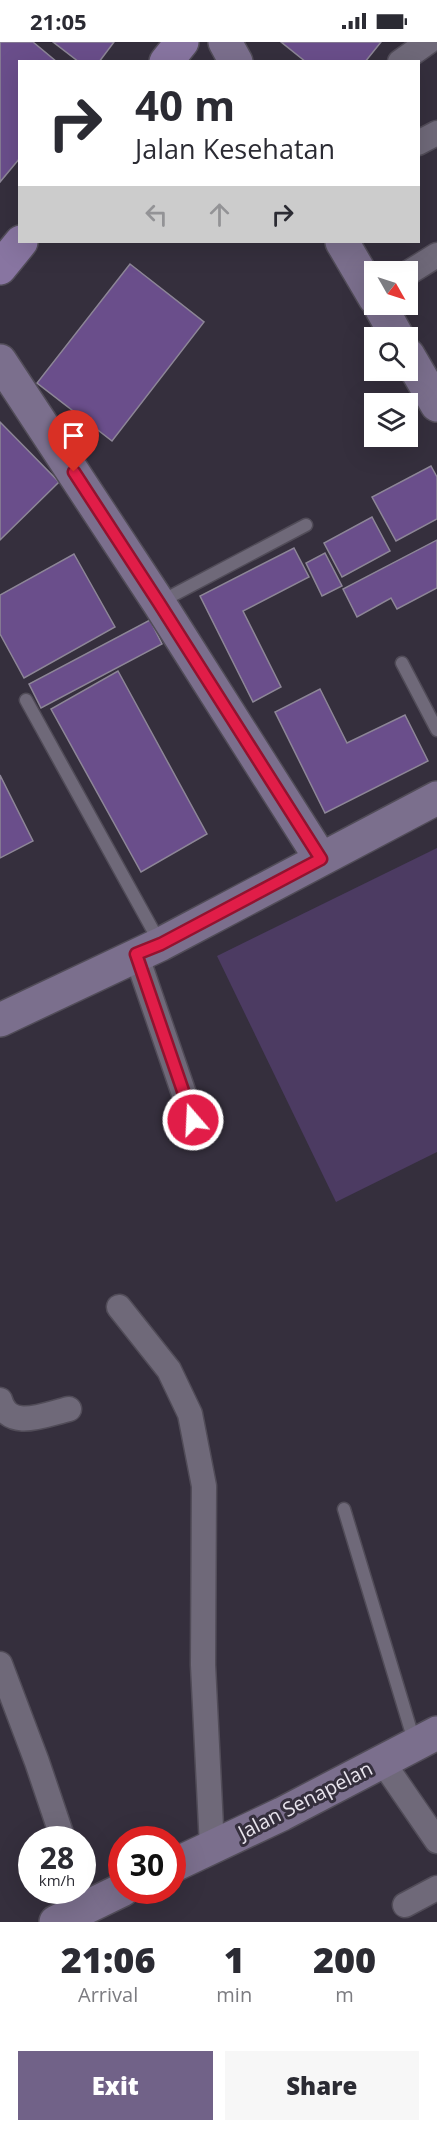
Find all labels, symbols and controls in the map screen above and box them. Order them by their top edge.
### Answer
text: 21:05 [30,6,87,36]
text: 40 m [135,76,235,133]
icon: right [36,84,114,162]
text: Jalan Kesehatan [135,130,335,167]
icon: left [140,198,173,231]
icon: ahead [203,198,236,231]
icon: right [266,198,299,231]
north arrow [364,261,418,315]
map controls [364,261,418,447]
button: search [364,327,418,381]
button: layers [364,393,418,447]
pin [48,410,99,472]
icon: arrive [57,419,90,452]
position arrow [161,1088,225,1152]
street label: Jalan Senapelan [231,1754,377,1846]
speed limit sign: 30 [108,1826,186,1904]
text: 28 [40,1837,74,1878]
text: km/h [39,1870,75,1890]
text: 21:06 [61,1935,156,1984]
text: 1 [224,1935,245,1984]
text: 200 [313,1935,376,1984]
text: Arrival [78,1981,138,2008]
text: min [216,1981,252,2008]
text: m [335,1981,354,2008]
button: Exit [18,2051,213,2120]
button: Share [225,2051,419,2120]

